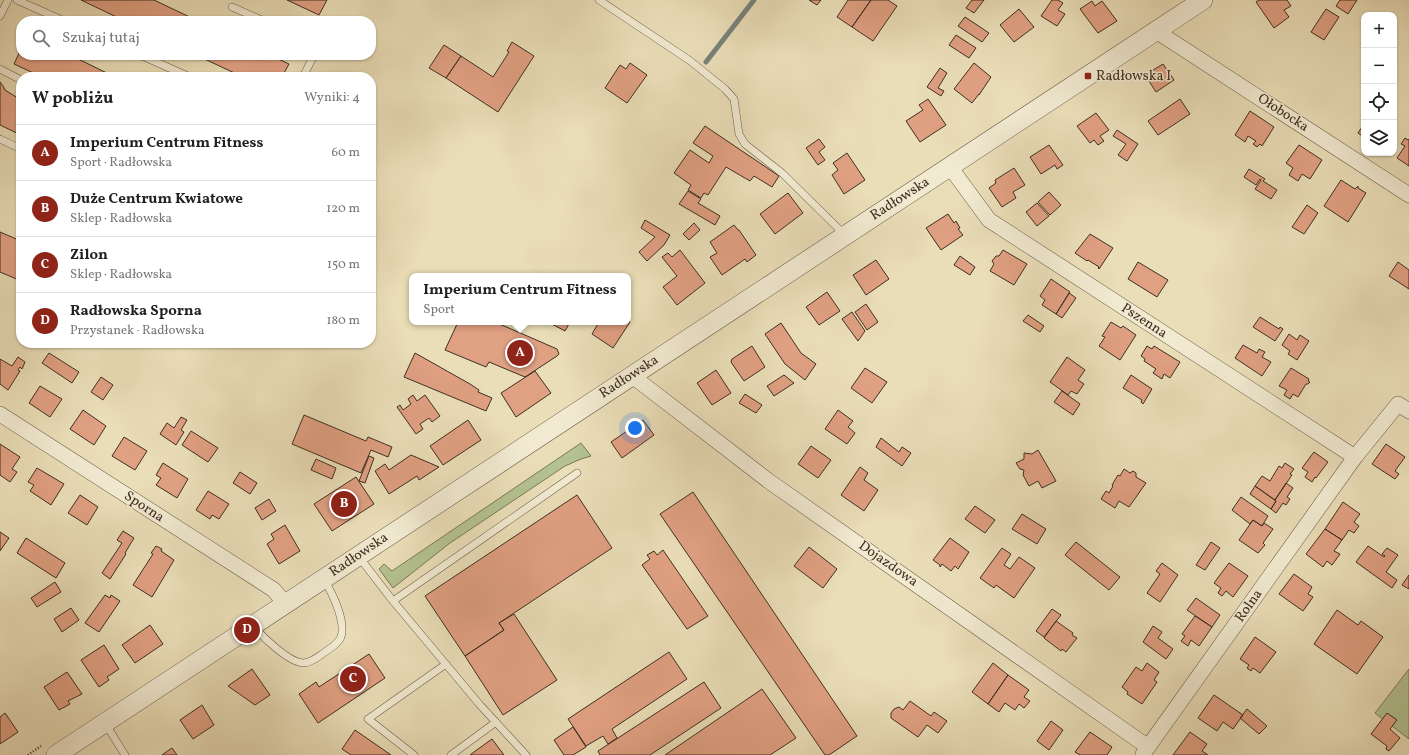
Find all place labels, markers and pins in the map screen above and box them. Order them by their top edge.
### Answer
place label: Radłowska I [1096,67,1171,86]
marker: Radłowska I [1083,71,1093,81]
pin: A [507,338,533,368]
pin: B [331,489,357,519]
pin: D [234,615,260,645]
pin: C [340,664,366,694]

